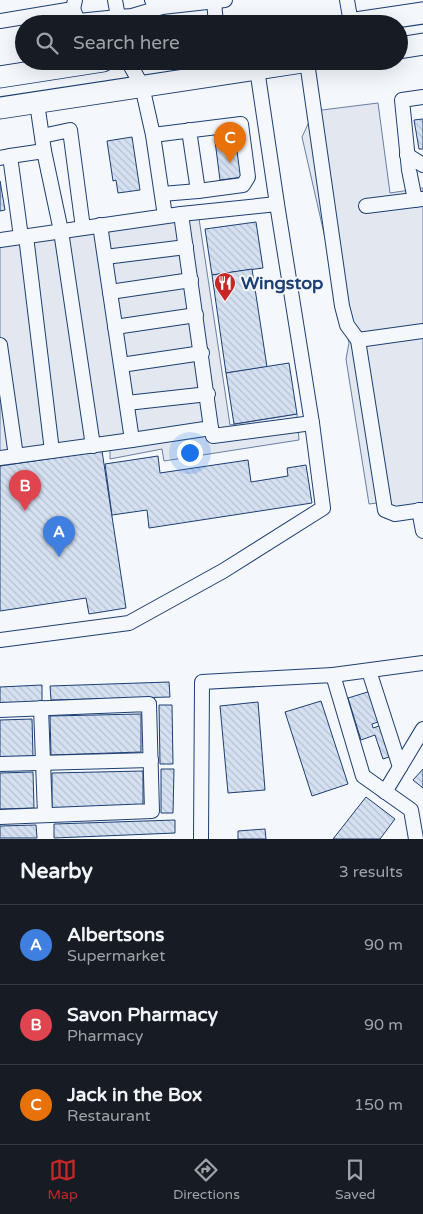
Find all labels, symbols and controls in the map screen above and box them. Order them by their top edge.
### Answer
search box [15,15,408,70]
icon: search [33,29,61,57]
text: Search here [73,32,180,54]
pin: C [214,122,246,163]
restaurant icon: Wingstop [213,271,237,302]
place label: Wingstop [241,272,323,294]
your location [177,440,203,466]
pin: B [9,470,41,511]
pin: A [43,516,75,557]
text: Nearby [20,859,93,884]
text: 3 results [339,862,403,882]
text: Albertsons [67,924,164,946]
text: A [30,935,42,955]
text: 90 m [364,935,403,955]
text: Supermarket [67,946,165,966]
text: Savon Pharmacy [67,1004,218,1026]
text: B [30,1015,42,1035]
text: 90 m [364,1015,403,1035]
text: Pharmacy [67,1026,143,1046]
text: Jack in the Box [67,1084,202,1106]
text: C [30,1095,42,1115]
text: 150 m [354,1095,403,1115]
text: Restaurant [67,1106,151,1126]
tab: Map [48,1156,78,1203]
tab: Directions [173,1156,240,1203]
tab: Saved [335,1156,375,1203]

